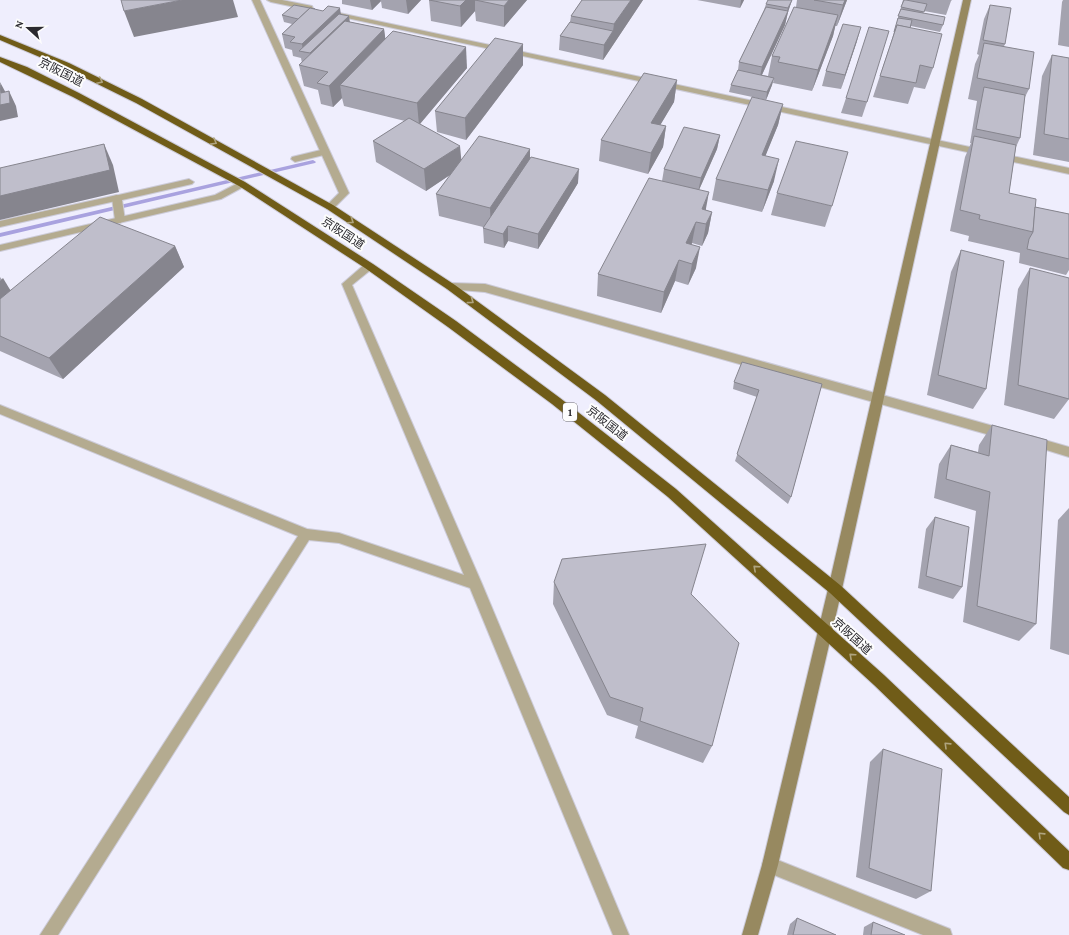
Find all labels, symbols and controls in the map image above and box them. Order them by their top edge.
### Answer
north arrow [8,8,48,48]
text: N [12,18,26,30]
street label: 京阪国道 [36,55,86,89]
one-way arrow [96,76,103,84]
one-way arrow [210,138,218,145]
street label: 京阪国道 [319,214,367,252]
one-way arrow [347,216,354,224]
one-way arrow [466,297,473,304]
road number: 1 [563,403,577,421]
street label: 京阪国道 [584,403,630,443]
one-way arrow [753,566,761,573]
street label: 京阪国道 [829,615,875,657]
one-way arrow [849,653,857,660]
one-way arrow [944,742,952,750]
one-way arrow [1038,832,1046,839]

